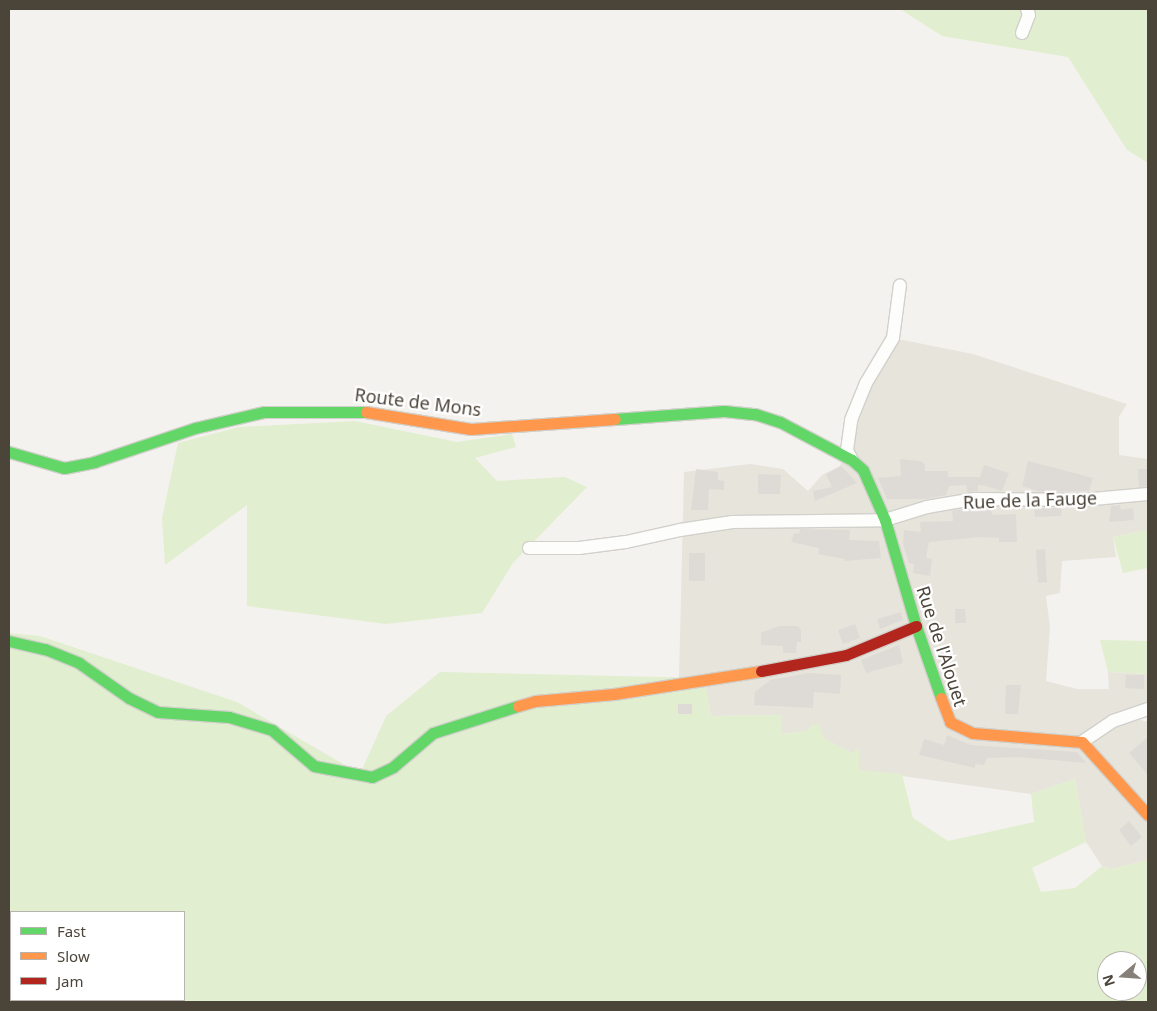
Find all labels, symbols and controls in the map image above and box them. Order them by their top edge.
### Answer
street label: Route de Mons [353,384,483,420]
street label: Rue de la Fauge [963,487,1097,513]
street label: Rue de l'Alouet [912,583,972,709]
legend [10,911,185,1001]
text: Fast [57,921,86,941]
text: Slow [57,946,90,966]
north arrow [1097,951,1147,1001]
text: Jam [57,971,84,991]
text: N [1097,972,1119,989]

